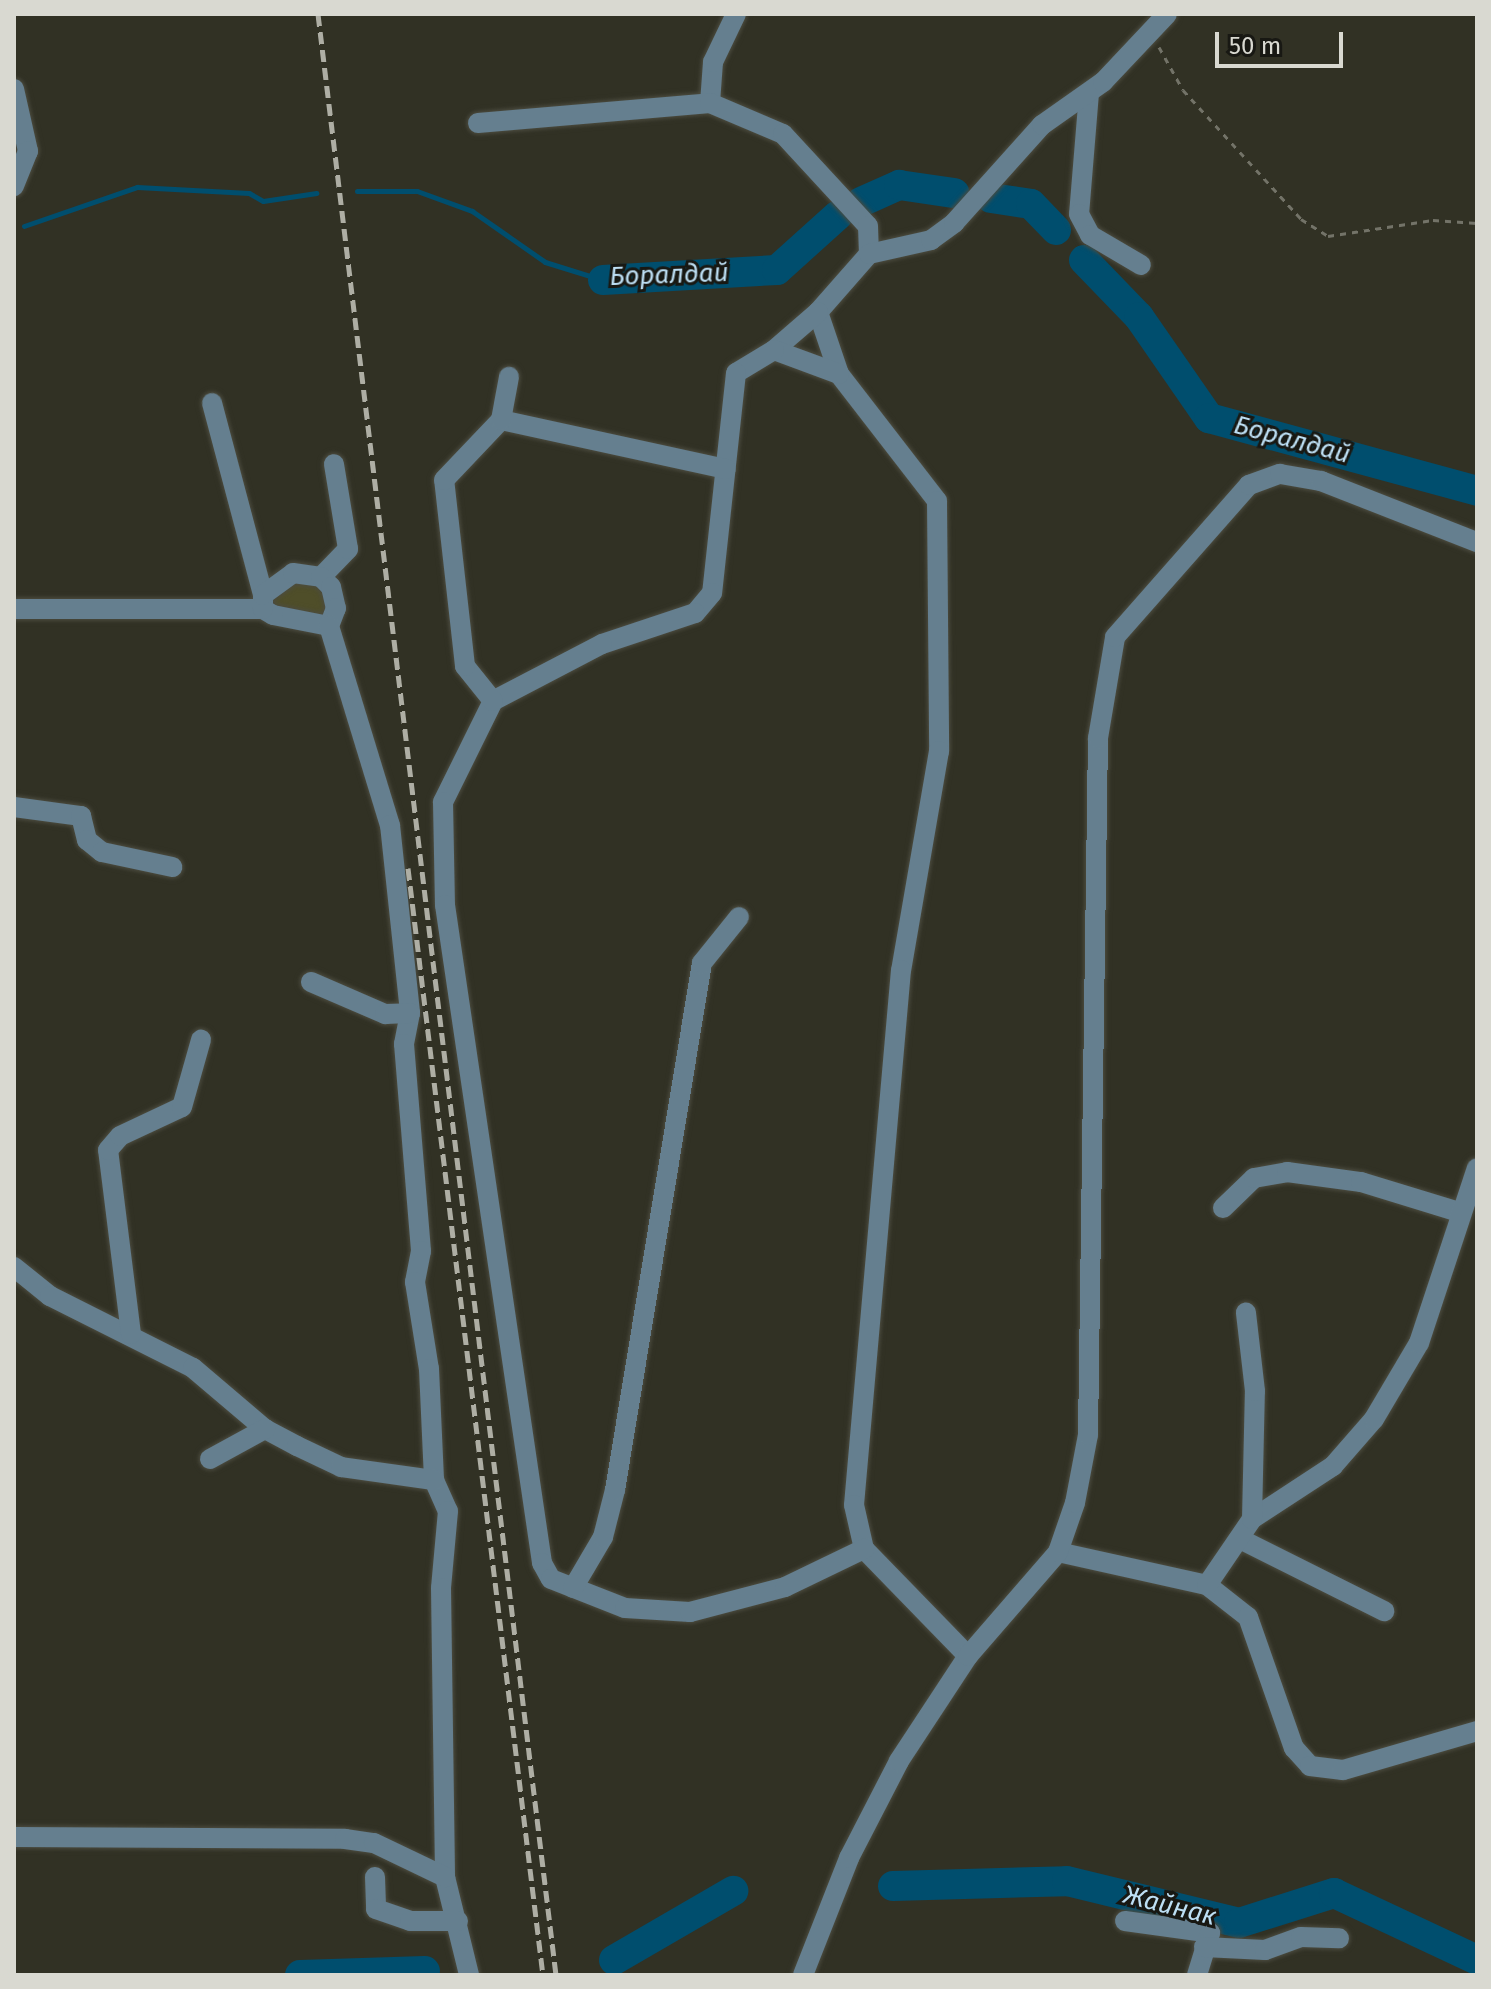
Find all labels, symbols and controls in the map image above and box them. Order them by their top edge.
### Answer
scale bar [1219,16,1347,66]
text: 50 m [1229,32,1281,60]
water label: Боралдай [609,257,729,293]
water label: Боралдай [1230,410,1354,470]
water label: Жайнак [1120,1879,1220,1933]

